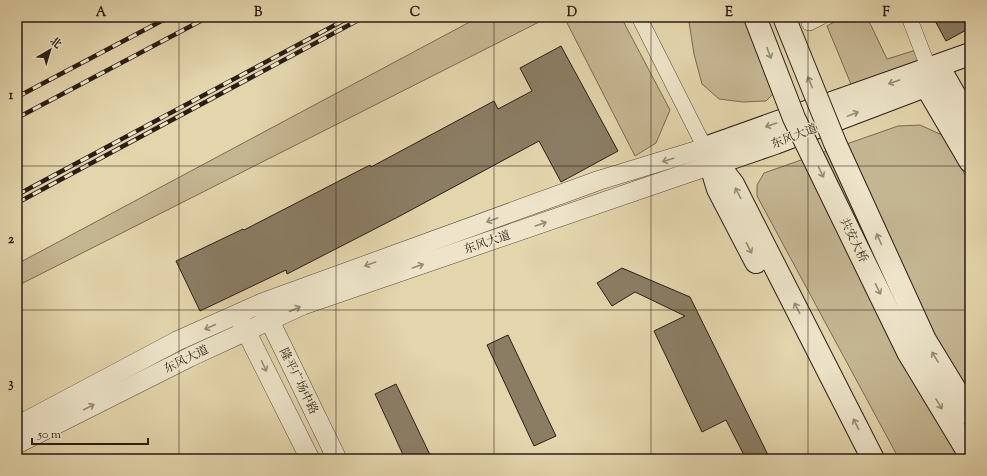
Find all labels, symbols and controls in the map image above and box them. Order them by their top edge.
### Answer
text: A [96,4,107,22]
text: B [254,4,263,22]
text: C [410,4,420,22]
text: D [567,4,577,22]
text: E [725,4,733,22]
text: F [882,4,890,22]
north arrow [30,30,70,70]
text: 北 [46,33,65,53]
one-way arrow [765,47,773,59]
one-way arrow [806,76,814,88]
one-way arrow [888,78,900,86]
text: 1 [9,87,14,105]
one-way arrow [846,109,858,117]
street label: 东风大道 [769,120,820,154]
one-way arrow [765,122,778,129]
one-way arrow [662,157,675,164]
one-way arrow [818,166,825,178]
one-way arrow [734,187,741,199]
street label: 共安大桥 [834,215,872,266]
one-way arrow [486,216,498,224]
one-way arrow [534,220,547,227]
street label: 东风大道 [462,227,513,259]
text: 2 [8,231,15,249]
one-way arrow [875,234,882,246]
one-way arrow [745,242,753,254]
one-way arrow [364,261,376,269]
one-way arrow [411,262,424,269]
one-way arrow [875,283,882,295]
one-way arrow [793,303,800,315]
one-way arrow [289,305,301,312]
one-way arrow [204,324,216,331]
street label: 东风大道 [161,341,212,379]
street label: 隆平广场中路 [274,345,322,418]
one-way arrow [930,351,938,363]
one-way arrow [261,360,268,372]
text: 3 [8,375,14,393]
one-way arrow [936,398,944,410]
one-way arrow [83,403,95,411]
one-way arrow [852,418,859,430]
scale bar [32,420,148,446]
text: 50 m [37,426,61,444]

